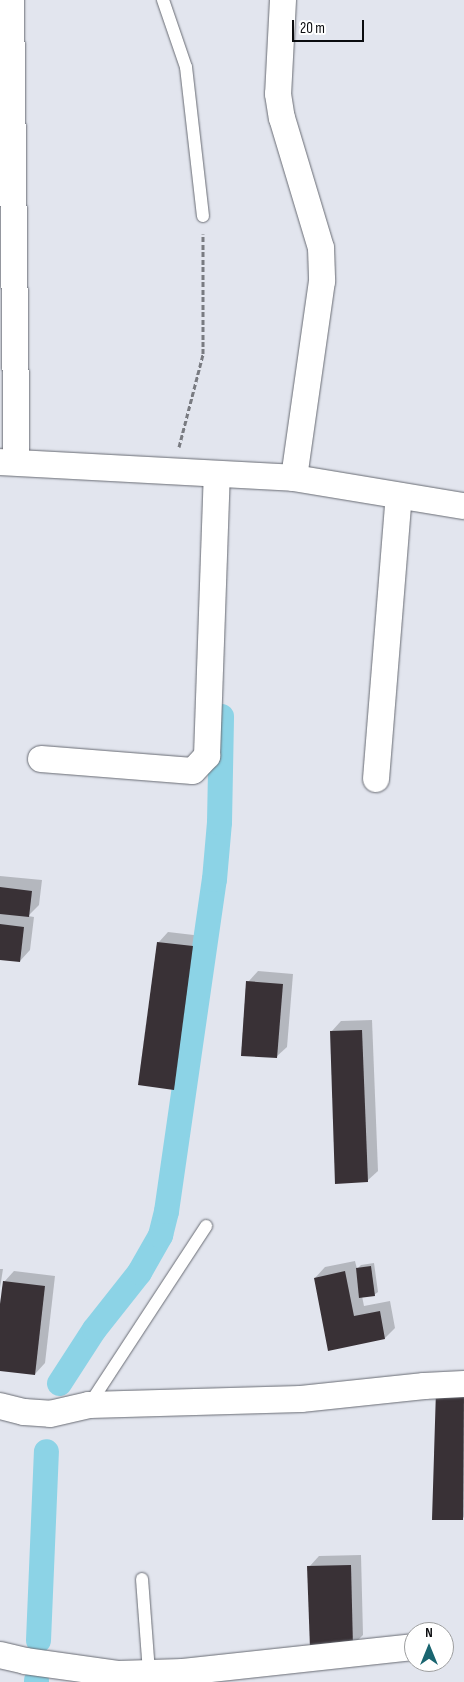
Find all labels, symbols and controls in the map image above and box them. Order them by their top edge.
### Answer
scale bar [294,10,366,42]
text: 20 m [300,19,325,38]
north arrow [404,1622,454,1672]
text: N [425,1624,433,1641]

